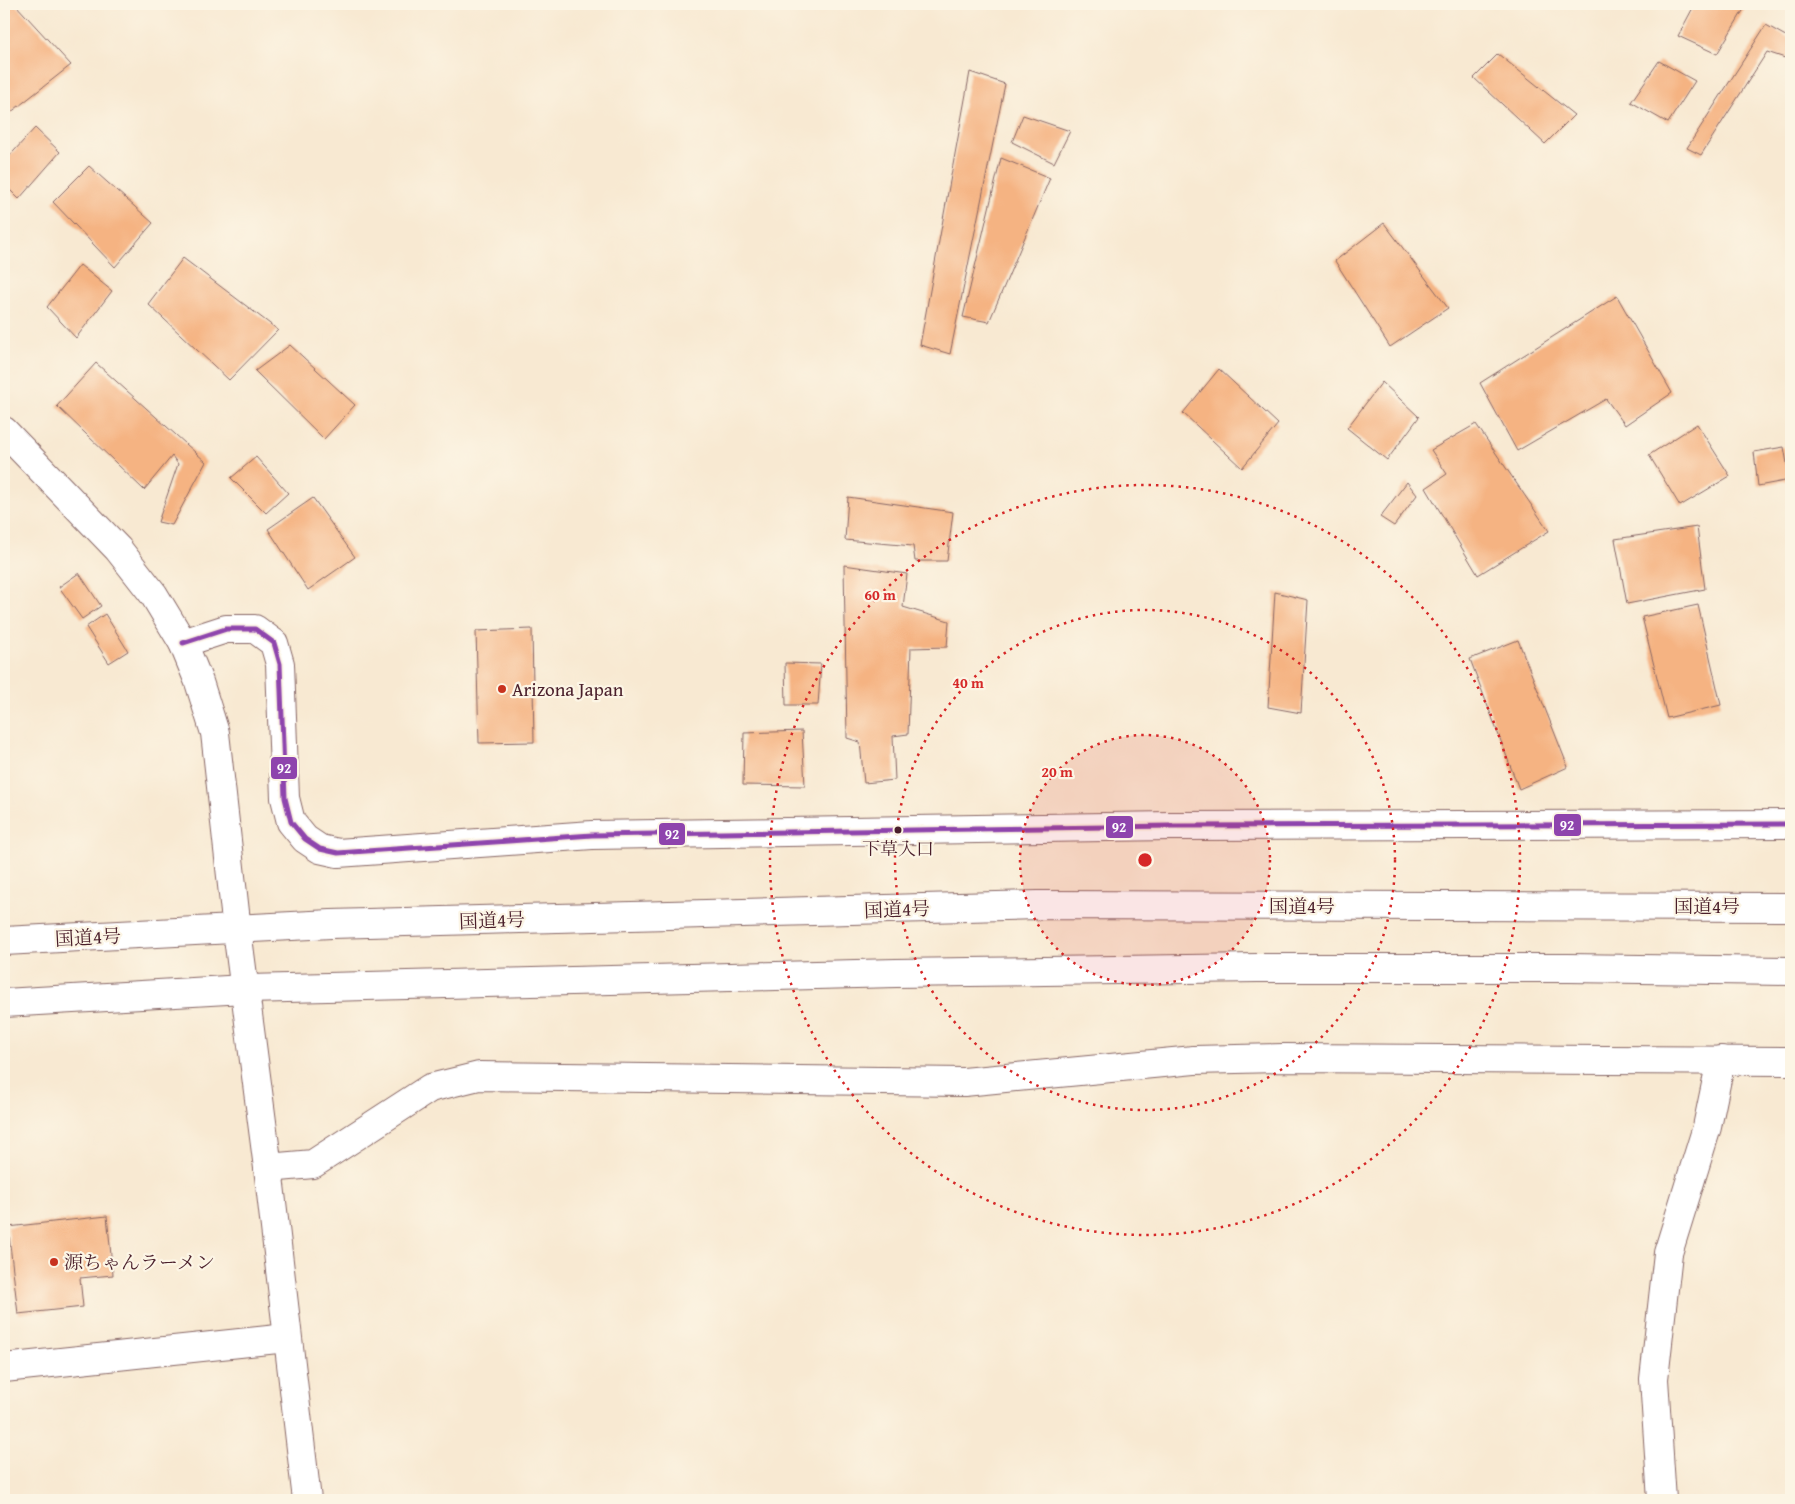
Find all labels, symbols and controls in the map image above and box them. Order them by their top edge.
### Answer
text: 60 m [864,584,896,605]
text: 40 m [952,672,984,693]
place label: Arizona Japan [512,675,624,703]
marker: Arizona Japan [496,683,508,695]
line badge: 92 [270,756,298,780]
text: 92 [277,758,291,778]
text: 20 m [1041,761,1073,782]
line badge: 92 [1553,813,1582,837]
line badge: 92 [1105,815,1134,839]
text: 92 [1560,815,1574,835]
text: 92 [1112,817,1126,837]
line badge: 92 [658,822,686,846]
text: 92 [665,824,679,844]
marker: 下草入口 [893,825,903,835]
place label: 下草入口 [862,835,934,862]
centre of rings [1136,851,1154,869]
street label: 国道4号 [1269,892,1335,920]
street label: 国道4号 [1674,892,1740,920]
street label: 国道4号 [863,894,931,924]
street label: 国道4号 [458,905,526,935]
street label: 国道4号 [54,921,122,953]
place label: 源ちゃんラーメン [64,1248,215,1276]
marker: 源ちゃんラーメン [48,1256,60,1268]

